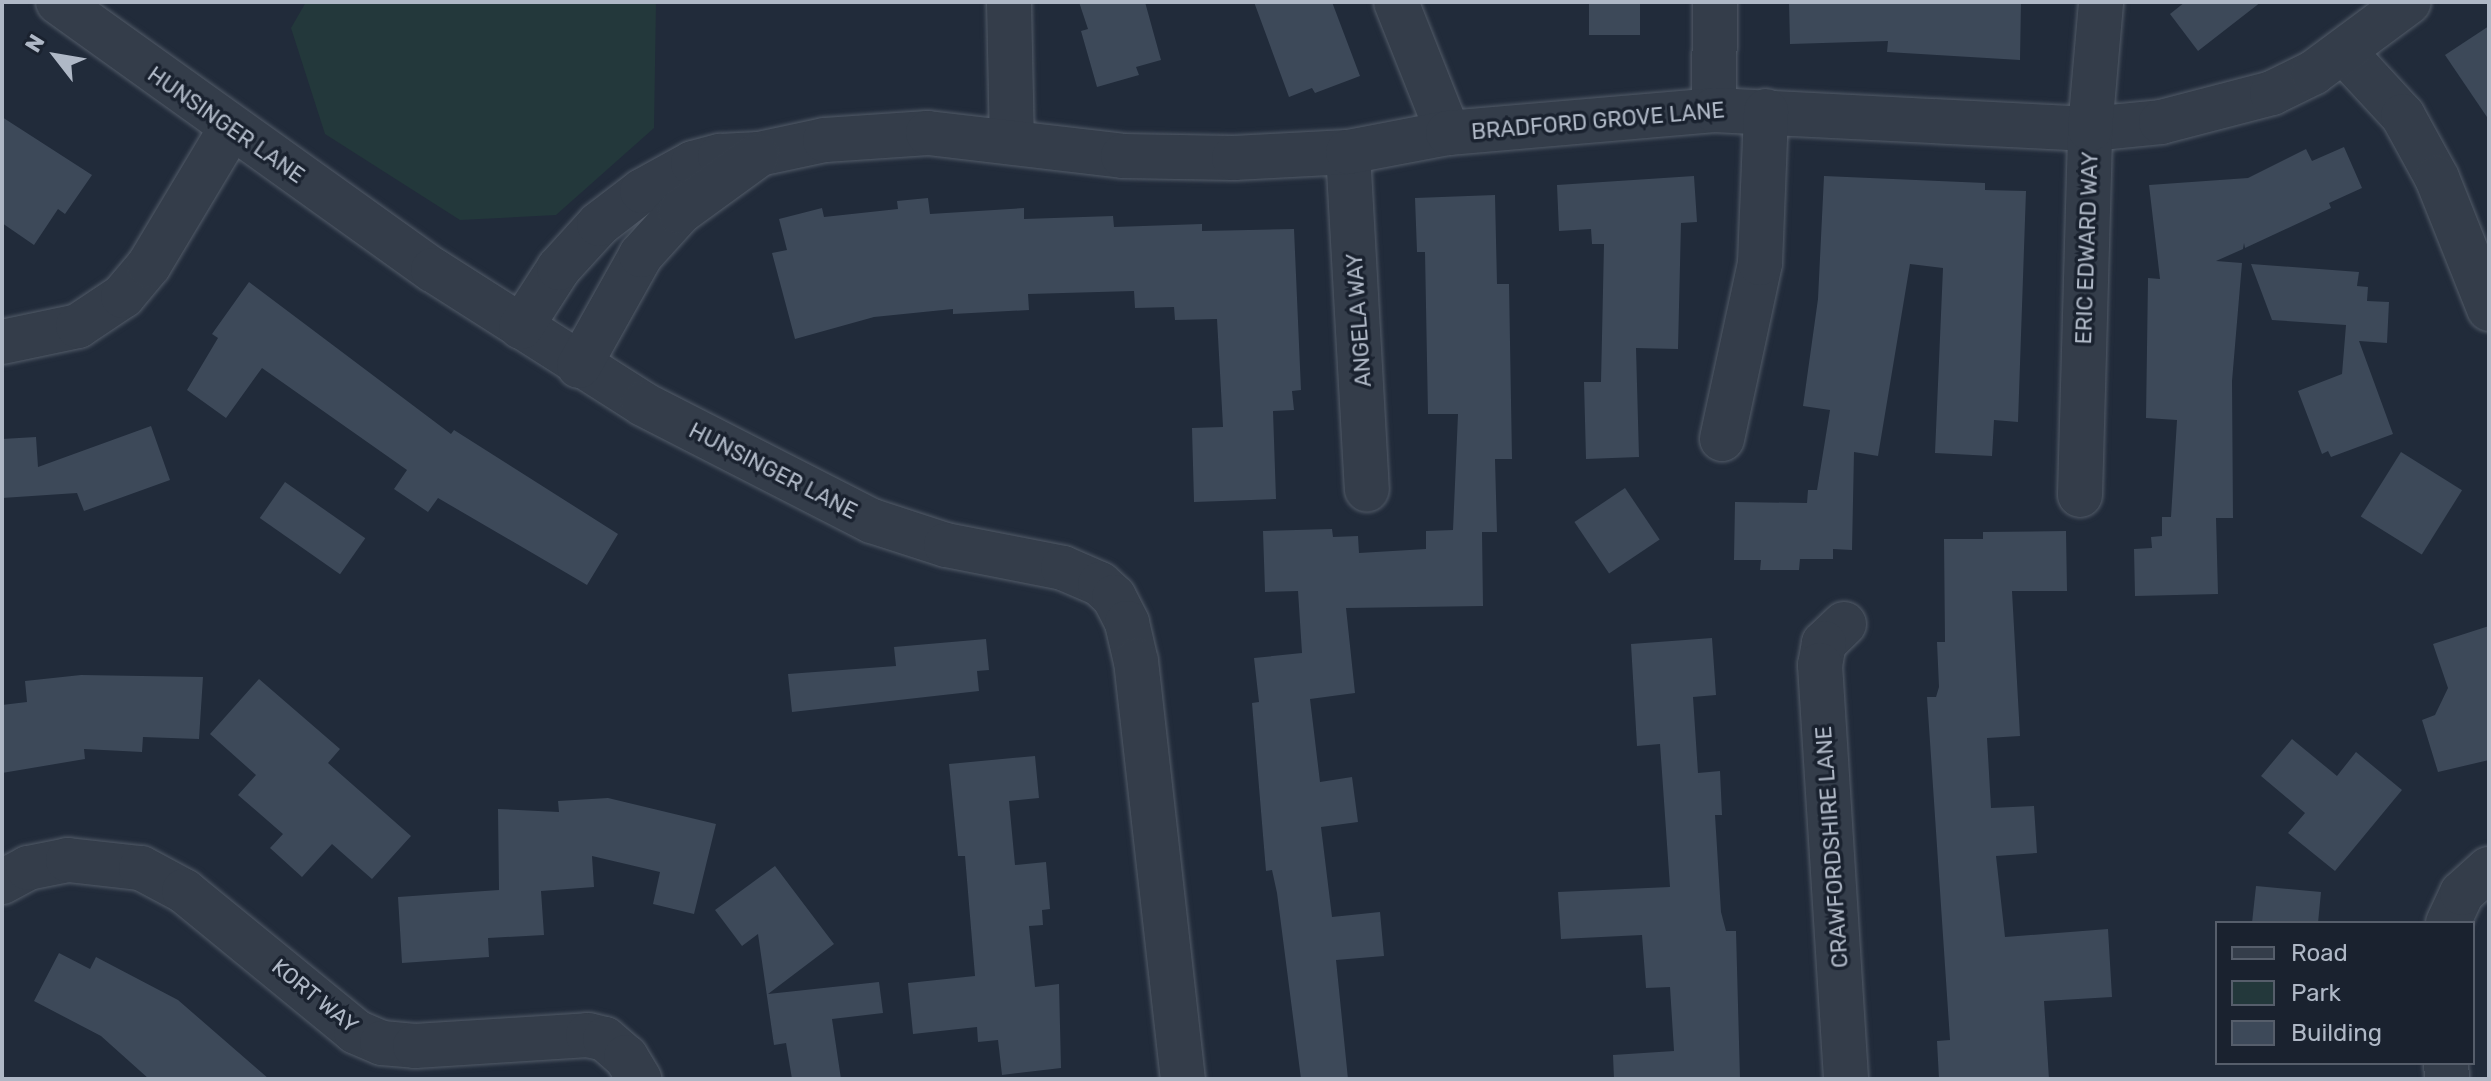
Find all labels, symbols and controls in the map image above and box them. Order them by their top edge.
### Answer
north arrow [16,16,96,96]
text: N [19,30,51,57]
street label: HUNSINGER LANE [143,61,309,189]
street label: BRADFORD GROVE LANE [1470,97,1726,145]
street label: ERIC EDWARD WAY [2070,151,2104,345]
street label: ANGELA WAY [1341,252,1377,388]
street label: HUNSINGER LANE [684,417,862,525]
street label: CRAWFORDSHIRE LANE [1810,725,1854,969]
legend [2215,921,2475,1065]
text: Road [2291,939,2348,967]
street label: KORT WAY [266,953,364,1039]
text: Park [2291,979,2341,1007]
text: Building [2291,1019,2382,1047]

